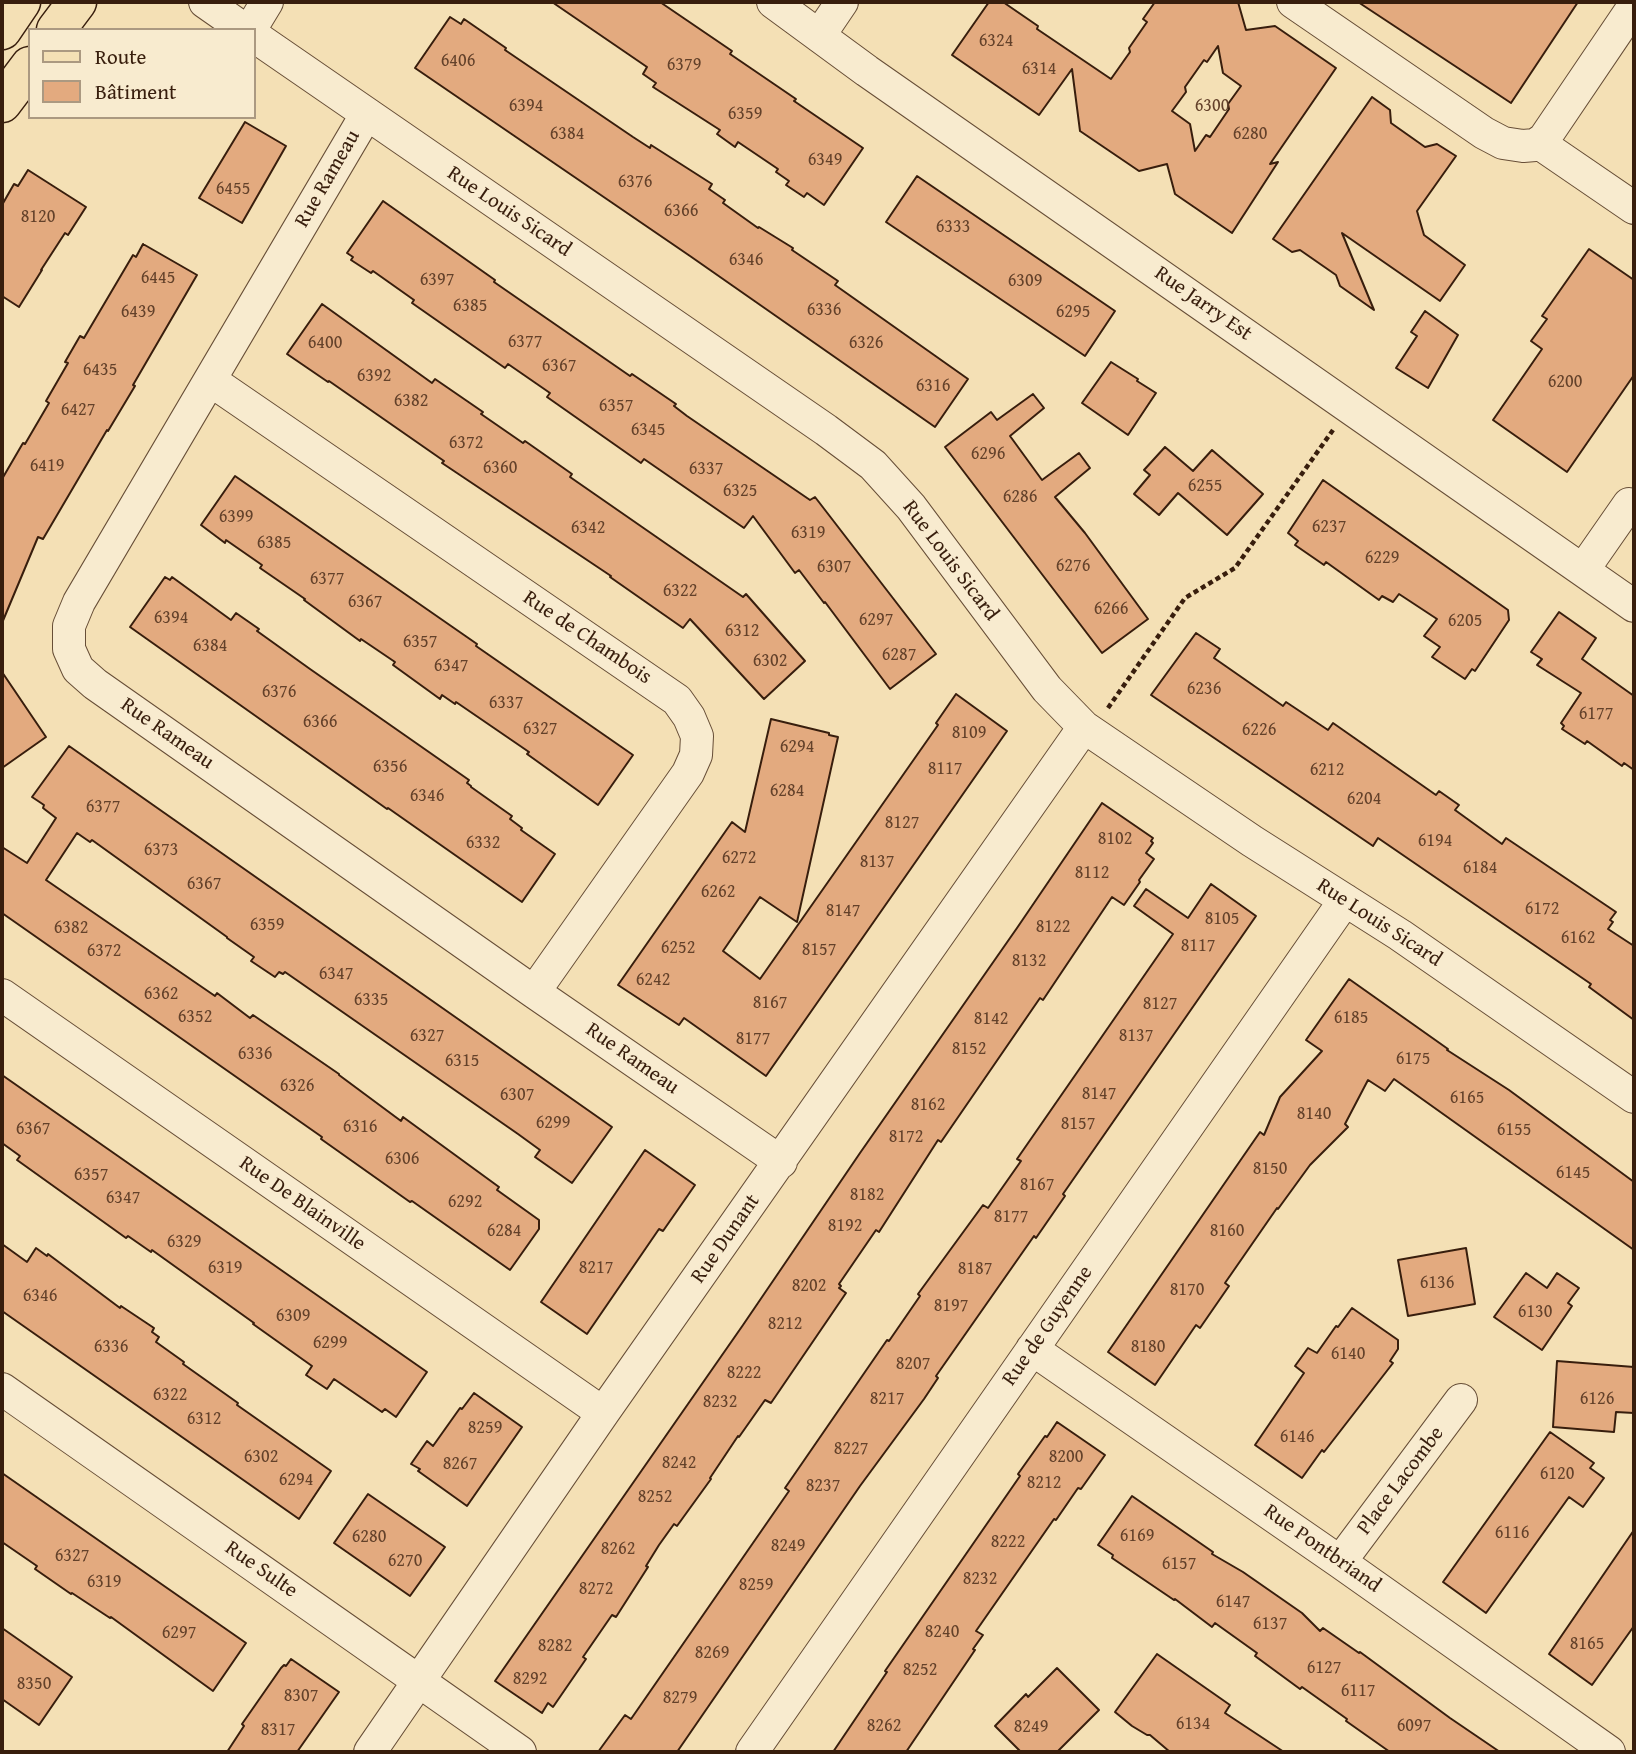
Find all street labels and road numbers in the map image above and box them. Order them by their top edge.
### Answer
street label: Rue Rameau [290,126,366,232]
street label: Rue Louis Sicard [442,161,576,263]
street label: Rue Jarry Est [1149,261,1257,347]
street label: Rue Louis Sicard [897,496,1003,626]
street label: Rue de Chambois [518,586,656,690]
street label: Rue Rameau [115,693,219,775]
street label: Rue Louis Sicard [1312,873,1446,973]
street label: Rue Rameau [580,1018,684,1100]
street label: Rue De Blainville [234,1151,370,1257]
street label: Rue Dunant [686,1190,766,1288]
street label: Rue de Guyenne [997,1261,1099,1391]
street label: Place Lacombe [1352,1422,1450,1540]
street label: Rue Pontbriand [1258,1499,1386,1599]
street label: Rue Sulte [220,1536,302,1604]

